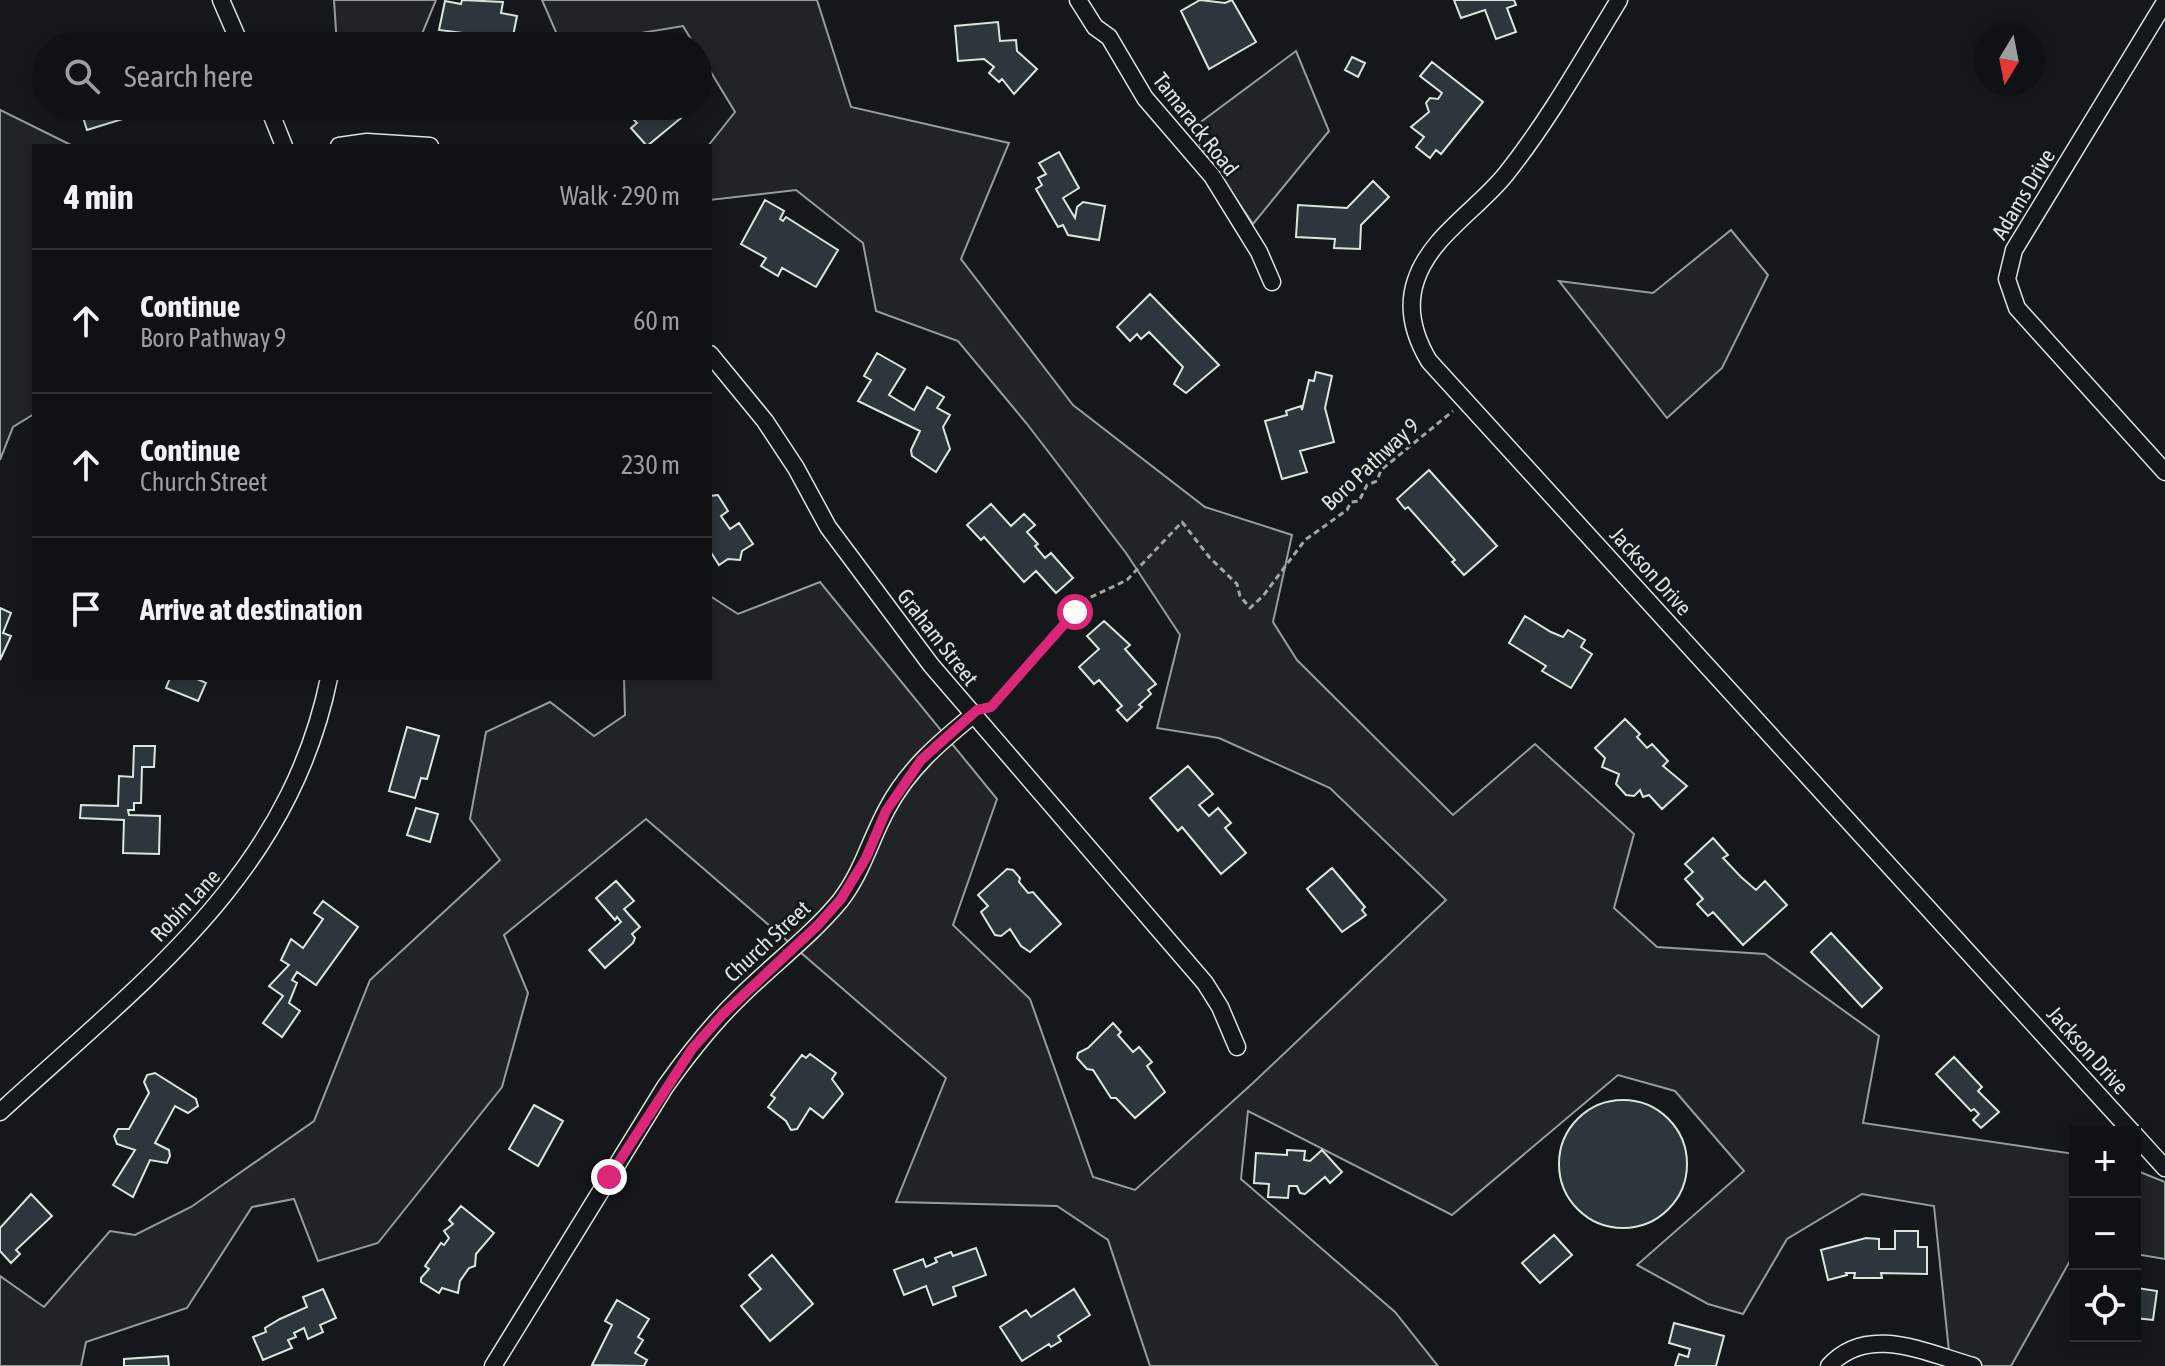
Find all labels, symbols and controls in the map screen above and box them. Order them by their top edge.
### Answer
north arrow [1973,24,2045,96]
search box [32,32,712,120]
icon: search [60,54,104,98]
text: Search here [124,59,253,93]
street label: Tamarack Road [1148,67,1244,181]
street label: Adams Drive [1986,144,2060,244]
text: 4 min [64,177,133,216]
text: Walk · 290 m [560,181,680,211]
text: Continue [140,289,240,323]
icon: ahead [64,299,108,343]
text: 60 m [633,306,680,336]
text: Boro Pathway 9 [140,323,286,353]
street label: Boro Pathway 9 [1316,412,1424,516]
text: Continue [140,433,240,467]
icon: ahead [64,443,108,487]
text: 230 m [621,450,680,480]
text: Church Street [140,467,267,497]
street label: Jackson Drive [1605,522,1697,620]
street label: Graham Street [892,583,984,691]
icon: arrive [64,587,108,631]
text: Arrive at destination [140,592,362,626]
route start [1057,594,1093,630]
street label: Robin Lane [145,863,225,947]
street label: Church Street [719,895,815,987]
street label: Jackson Drive [2042,1001,2134,1099]
map controls [2069,1126,2141,1342]
button: + [2069,1126,2141,1198]
route end [591,1159,627,1195]
button: − [2069,1198,2141,1270]
button: locate [2069,1270,2141,1342]

